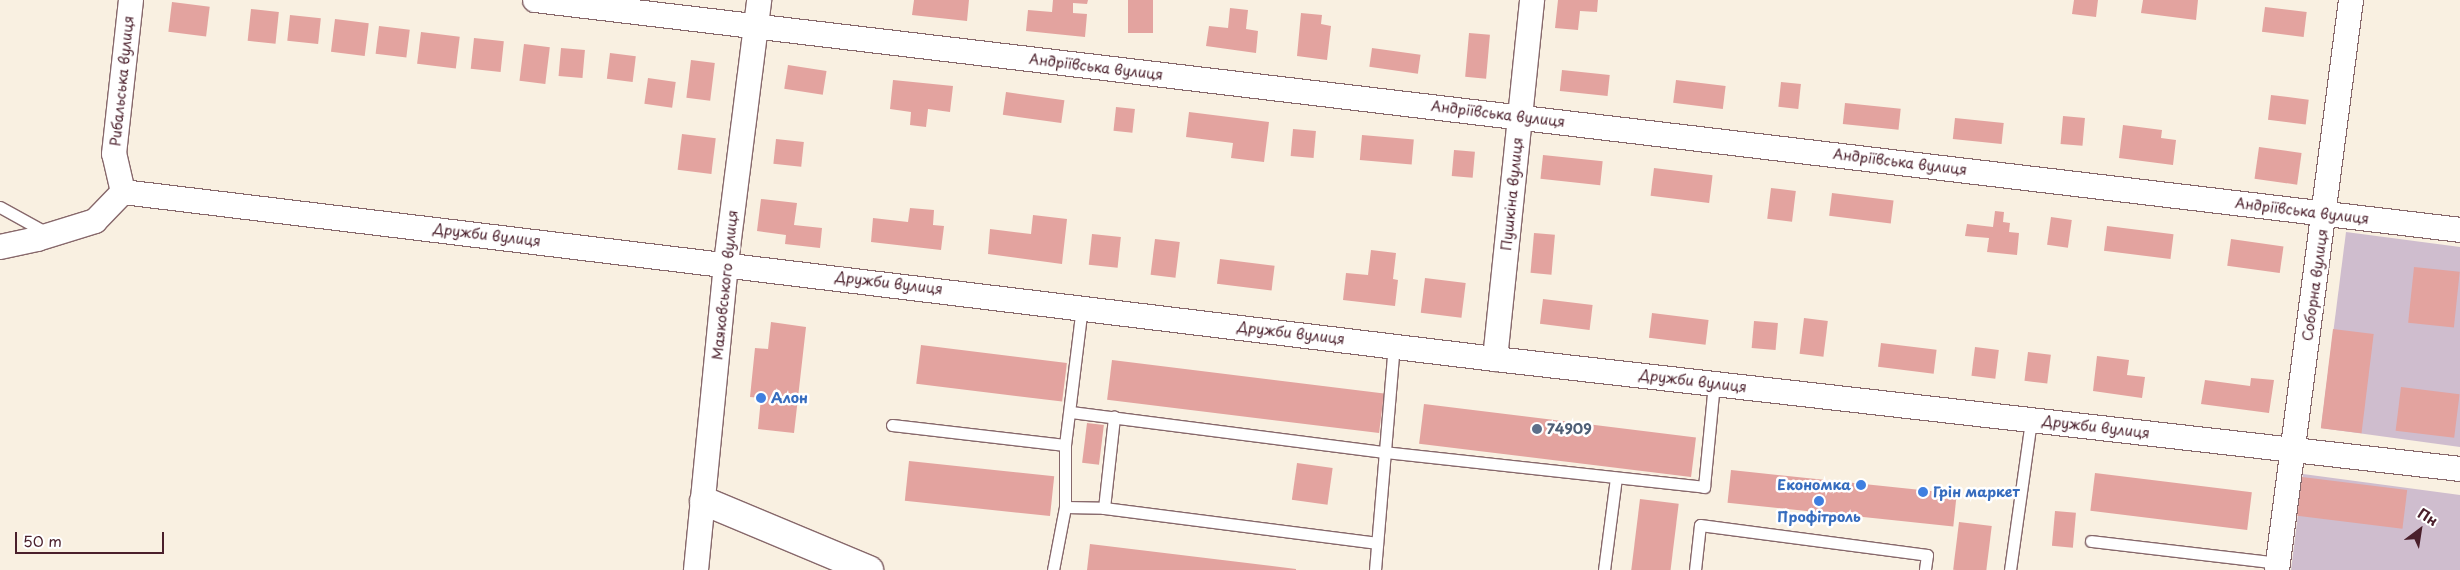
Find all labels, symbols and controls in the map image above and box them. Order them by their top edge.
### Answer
street label: Рибальська вулиця [107,15,137,147]
street label: Андріївська вулиця [1028,50,1164,84]
street label: Андріївська вулиця [1430,97,1566,131]
street label: Пушкіна вулиця [1498,136,1526,252]
street label: Андріївська вулиця [1832,145,1968,179]
street label: Андріївська вулиця [2234,194,2370,228]
street label: Маяковського вулиця [709,209,741,361]
street label: Дружби вулиця [432,220,542,250]
street label: Соборна вулиця [2299,228,2331,342]
street label: Дружби вулиця [834,268,944,298]
street label: Дружби вулиця [1236,318,1346,348]
street label: Дружби вулиця [1638,366,1748,396]
place label: Алон [771,390,808,406]
marker: Алон [755,392,767,404]
street label: Дружби вулиця [2041,412,2151,442]
place label: 74909 [1547,421,1592,437]
marker: 74909 [1531,423,1543,435]
place label: Економка [1777,477,1851,493]
marker: Економка [1855,479,1867,491]
place label: Грін маркет [1933,484,2020,500]
marker: Грін маркет [1917,486,1929,498]
marker: Профітроль [1813,495,1825,507]
text: Пн [2414,502,2442,531]
north arrow [2395,505,2445,555]
place label: Профітроль [1777,509,1861,525]
scale bar [18,522,166,554]
text: 50 m [23,529,62,552]

